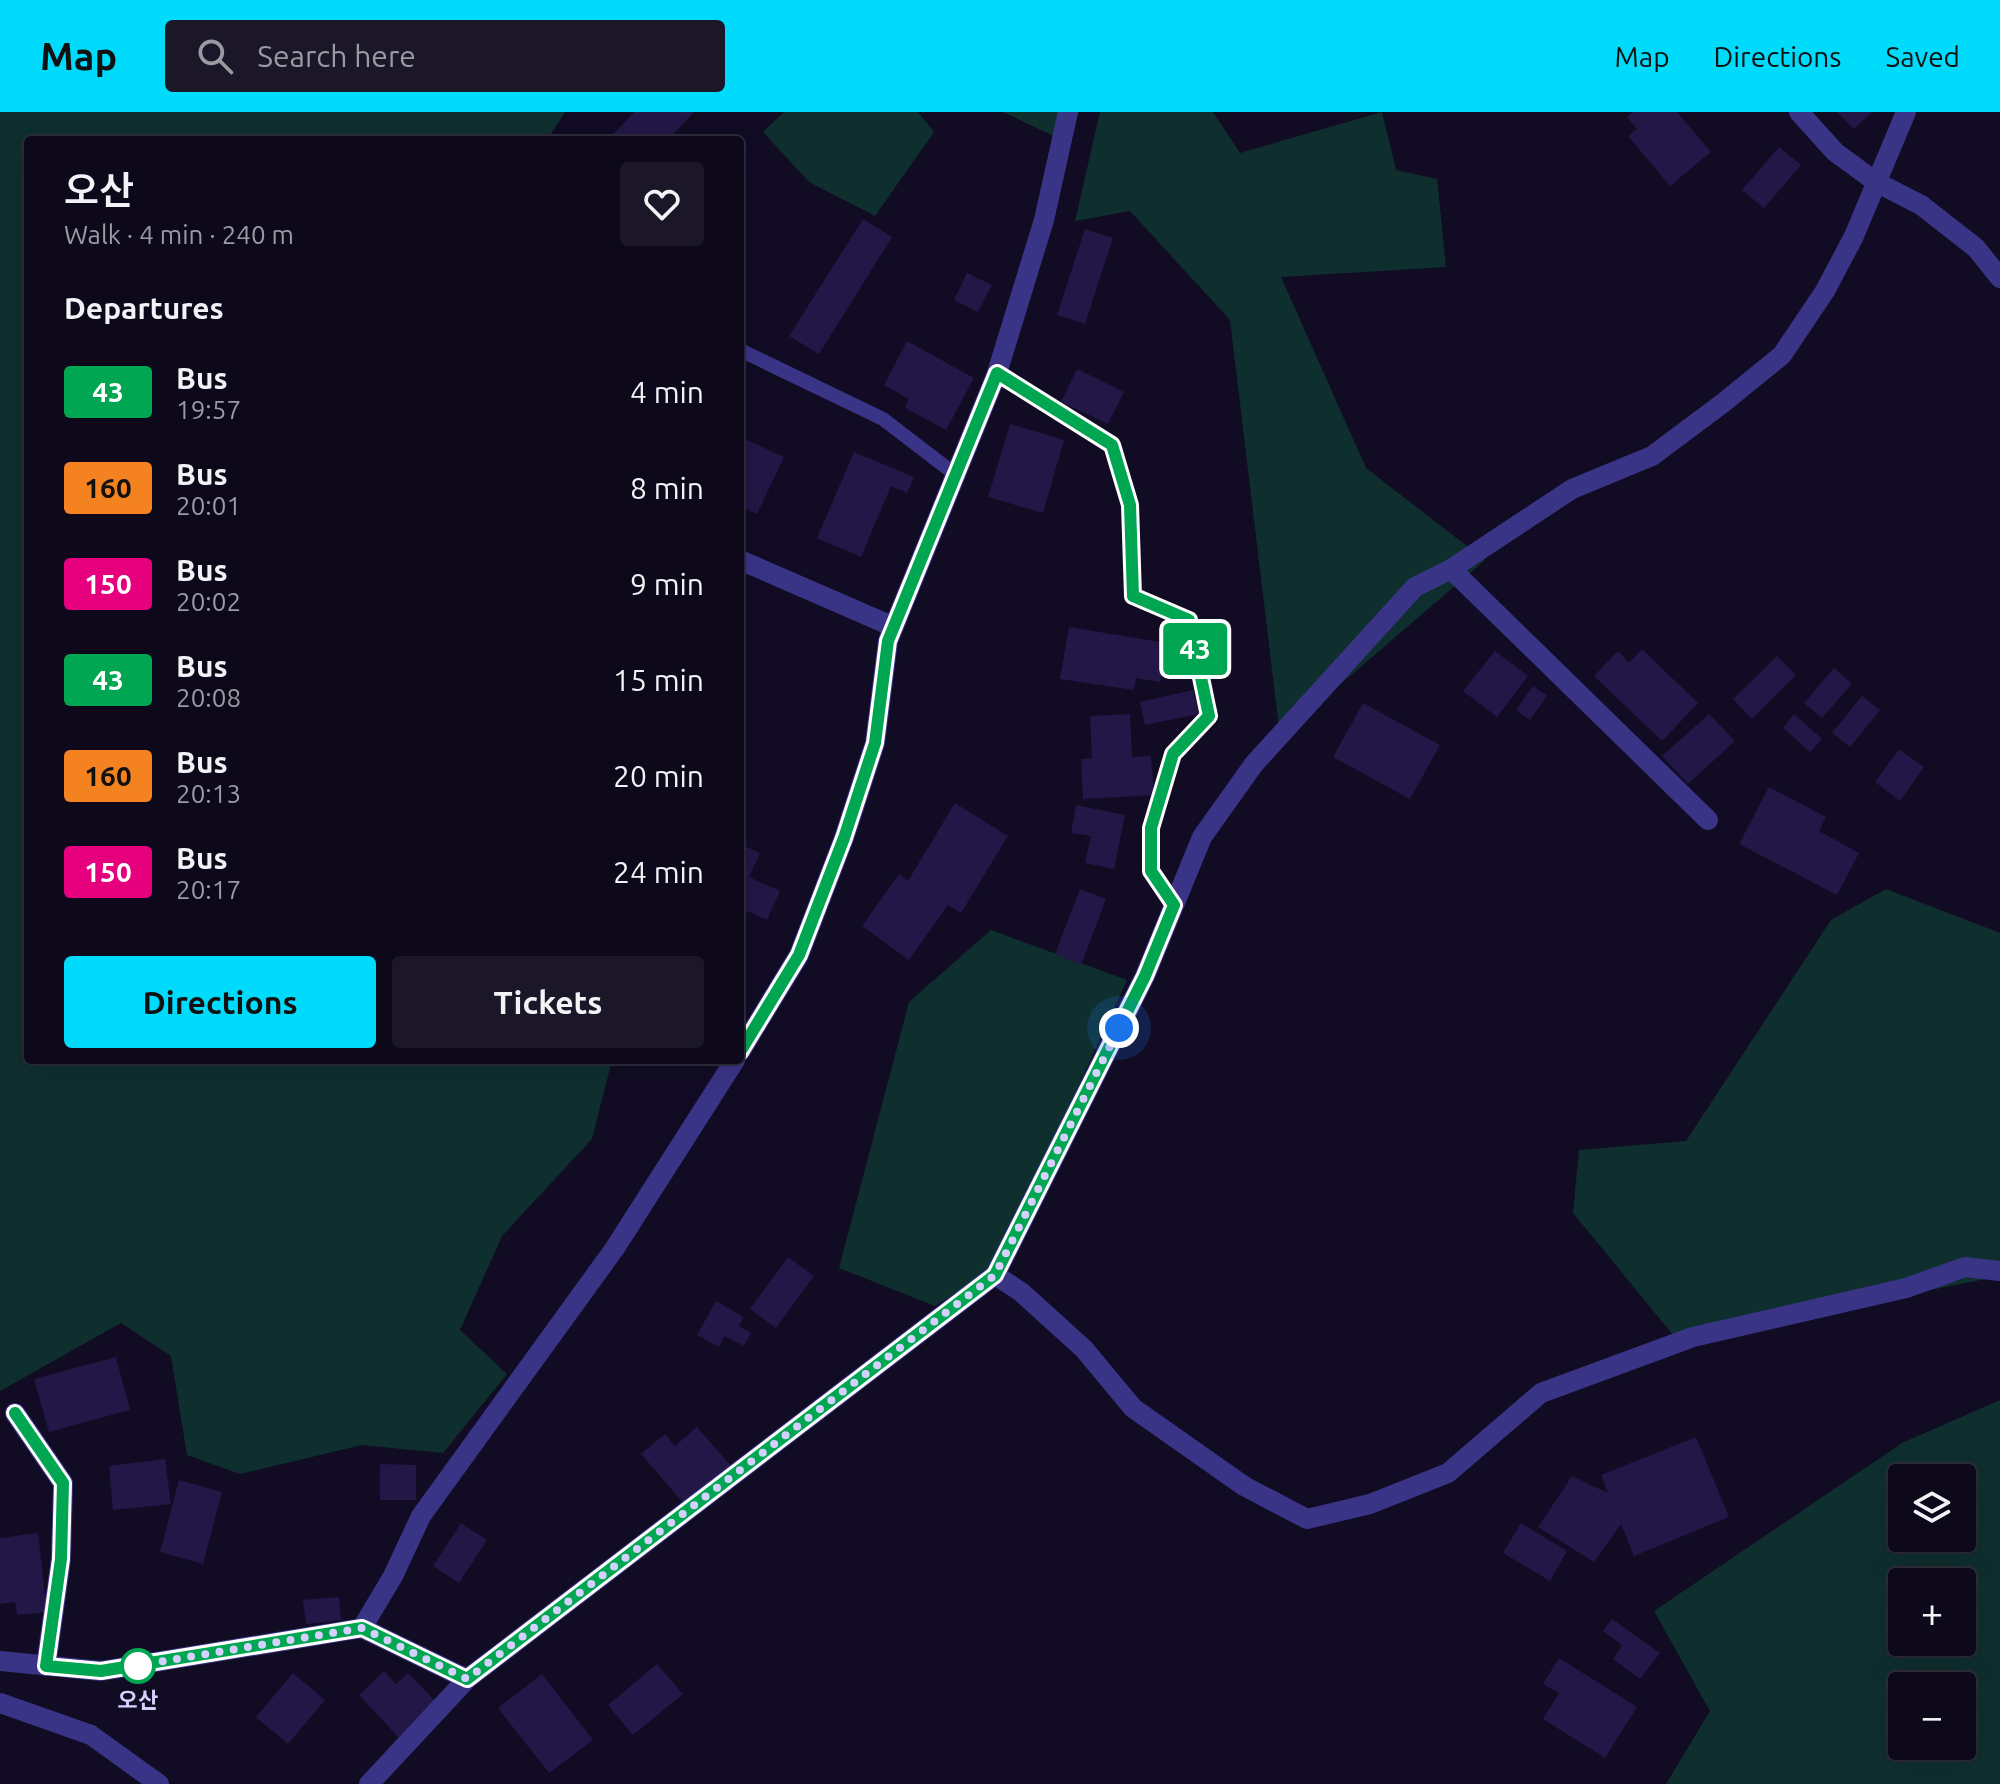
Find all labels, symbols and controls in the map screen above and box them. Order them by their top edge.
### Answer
search box [165,20,725,92]
icon: search [193,34,237,78]
text: Map [40,35,117,77]
text: Search here [257,39,416,73]
text: Map [1614,41,1670,72]
text: Directions [1714,41,1841,72]
text: Saved [1885,41,1960,72]
button: heart [620,162,704,246]
text: 오산 [64,169,134,211]
text: Walk · 4 min · 240 m [64,220,294,249]
text: Departures [64,291,224,325]
text: Bus [176,361,228,395]
text: 4 min [630,375,704,409]
text: 43 [92,376,124,407]
text: 19:57 [176,395,241,424]
text: Bus [176,457,228,491]
text: 8 min [630,471,704,505]
text: 160 [84,472,132,503]
text: 20:01 [176,491,241,520]
text: Bus [176,553,228,587]
text: 9 min [630,567,704,601]
text: 150 [84,568,132,599]
text: 20:02 [176,587,241,616]
line badge: 43 [1159,623,1231,675]
text: 43 [1179,633,1211,664]
text: Bus [176,649,228,683]
text: 15 min [613,663,704,697]
text: 43 [92,664,124,695]
text: 20:08 [176,683,241,712]
text: Bus [176,745,228,779]
text: 20 min [613,759,704,793]
text: 160 [84,760,132,791]
text: 20:13 [176,779,241,808]
text: Bus [176,841,228,875]
text: 24 min [613,855,704,889]
text: 150 [84,856,132,887]
text: 20:17 [176,875,241,904]
button: Directions [64,956,376,1048]
button: Tickets [392,956,704,1048]
your location [1099,1008,1139,1048]
map controls [1888,1464,1976,1760]
button: layers [1888,1464,1976,1552]
button: + [1888,1568,1976,1656]
marker: 오산 [121,1649,155,1683]
button: − [1888,1672,1976,1760]
place label: 오산 [118,1687,158,1712]

